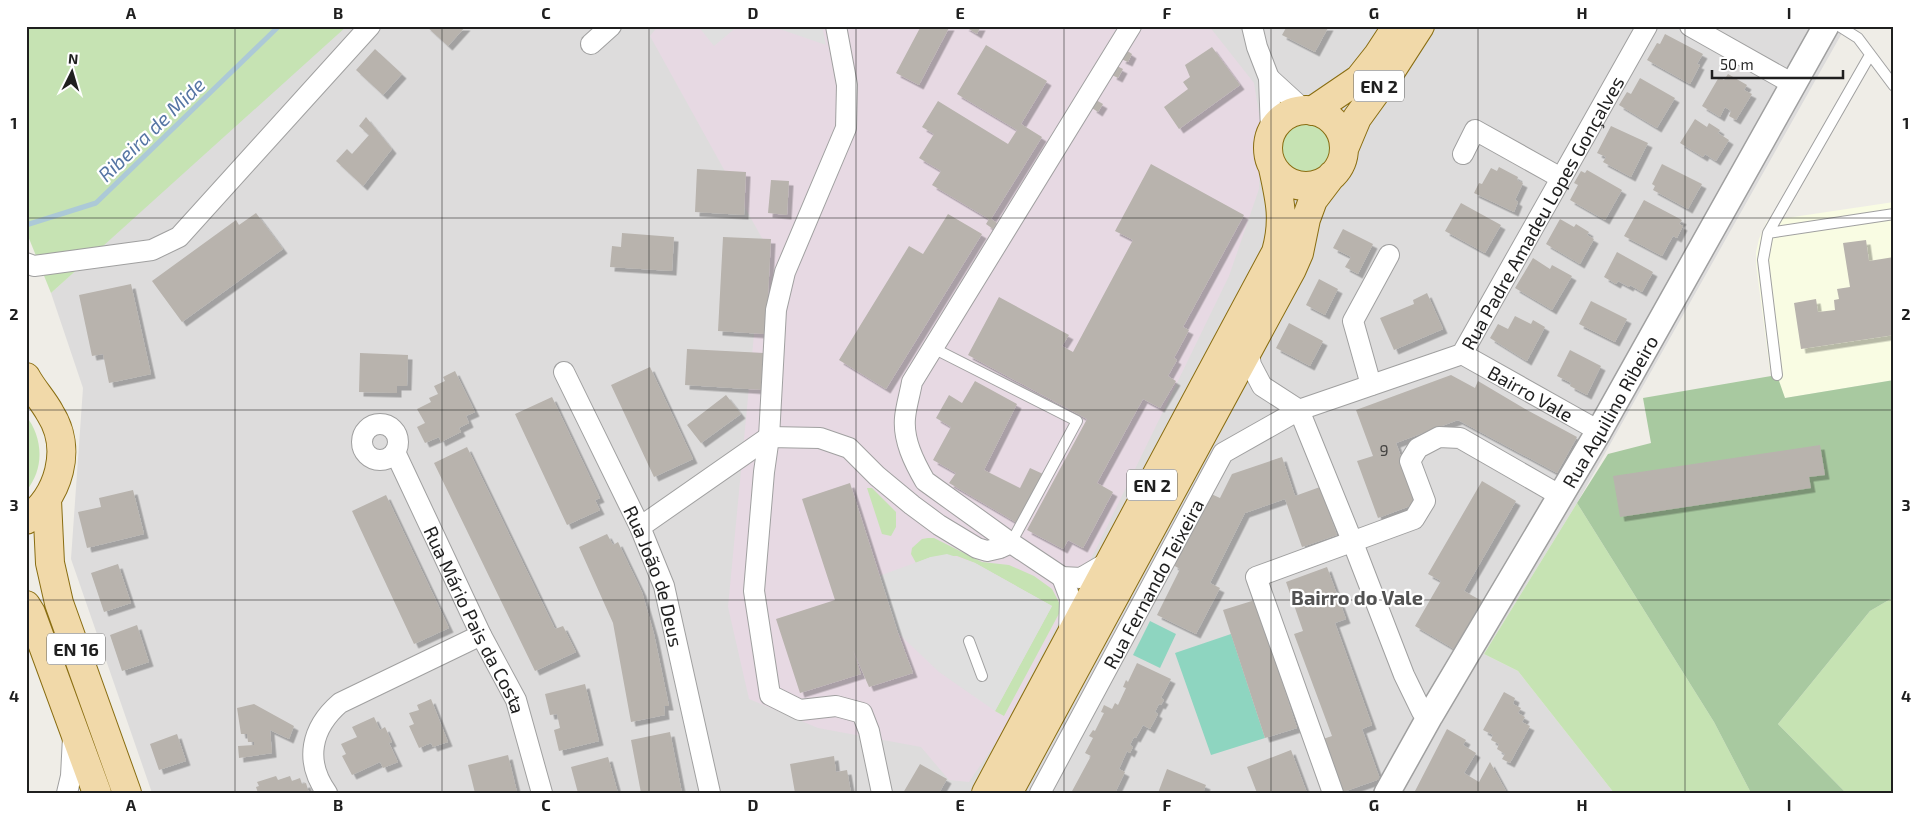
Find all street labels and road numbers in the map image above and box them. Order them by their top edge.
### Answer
road number: EN 2 [1354,70,1404,102]
street label: Rua Padre Amadeu Lopes Gonçalves [1455,72,1628,354]
street label: Rua Aquilino Ribeiro [1557,331,1662,491]
street label: Bairro Vale [1484,360,1577,426]
road number: EN 2 [1127,470,1177,500]
street label: Rua Fernando Teixeira [1098,494,1208,672]
street label: Rua João de Deus [620,501,689,649]
street label: Rua Mário Pais da Costa [420,522,531,716]
road number: EN 16 [47,634,105,664]

